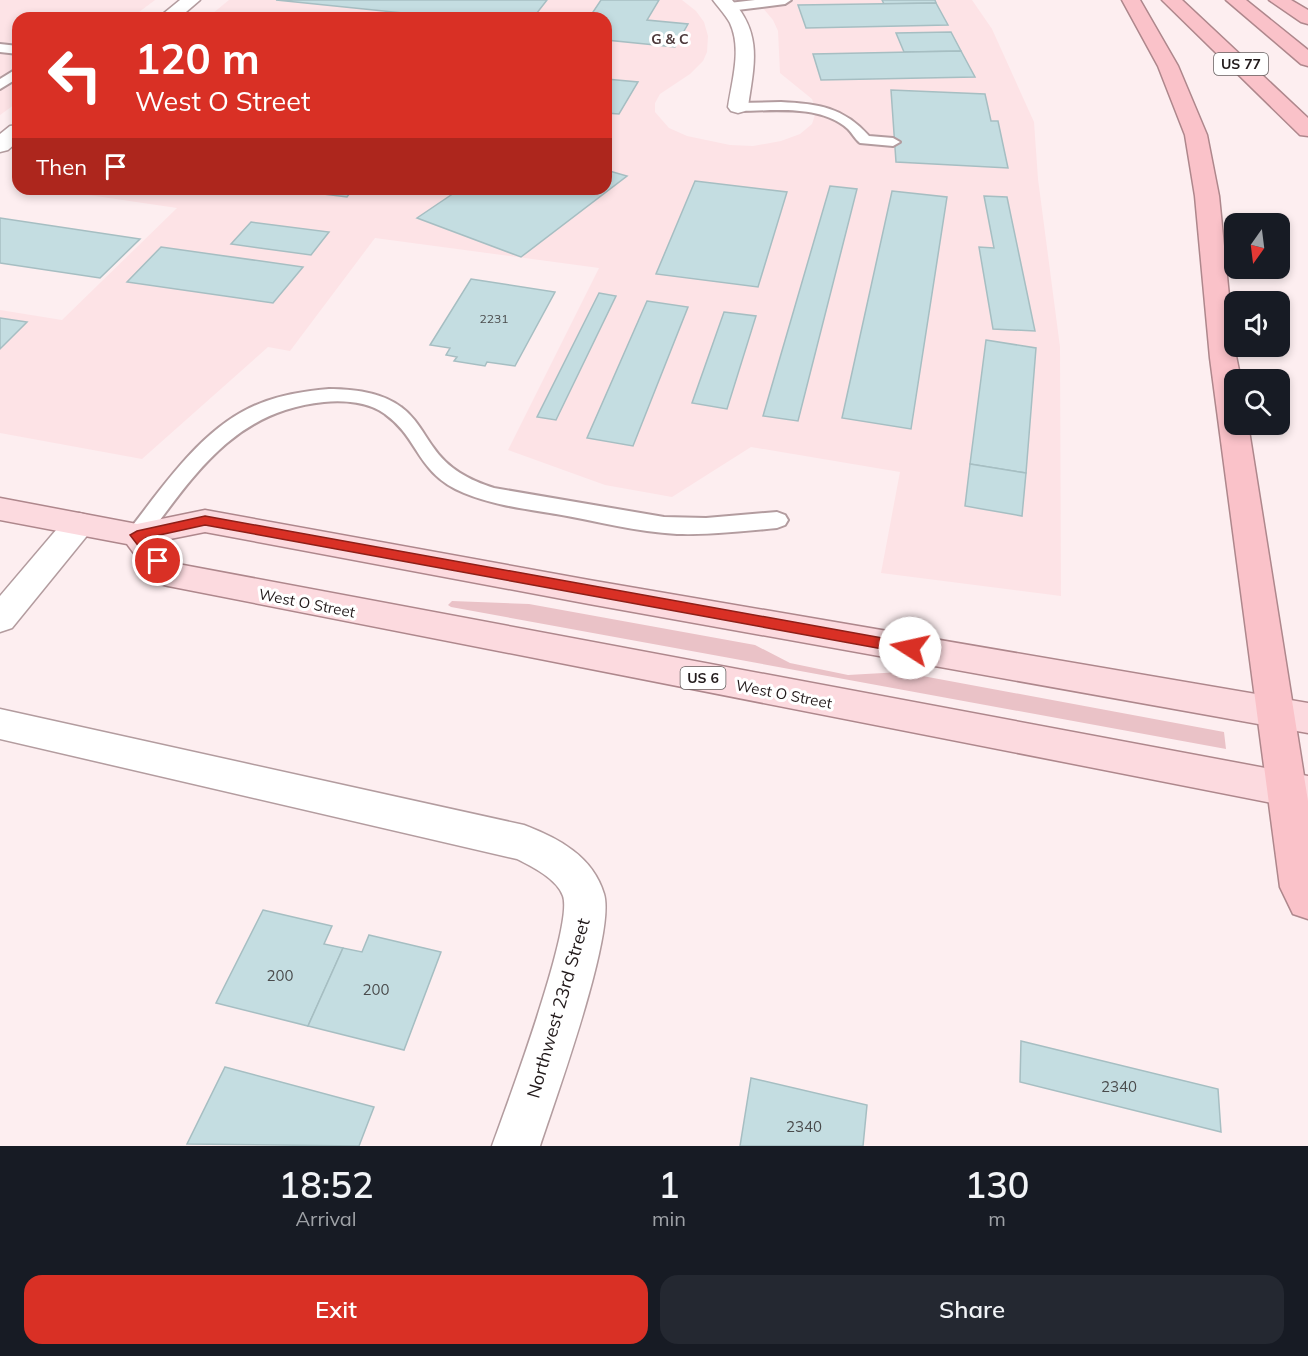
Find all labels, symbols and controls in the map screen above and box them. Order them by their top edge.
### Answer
district label: G & C [651,30,689,48]
text: 120 m [135,32,260,85]
icon: left [36,36,114,114]
road number: US 77 [1214,53,1268,75]
text: West O Street [135,84,310,118]
icon: arrive [99,150,132,183]
text: Then [36,153,87,181]
north arrow [1224,213,1290,279]
map controls [1224,213,1290,435]
button: sound [1224,291,1290,357]
house number: 2231 [480,311,508,326]
button: search [1224,369,1290,435]
pin [132,535,183,586]
icon: arrive [141,544,174,577]
street label: West O Street [257,584,357,622]
position arrow [878,616,942,680]
road number: US 6 [680,667,726,689]
street label: West O Street [734,675,834,713]
street label: Northwest 23rd Street [521,915,595,1101]
house number: 200 [266,966,294,985]
house number: 200 [362,980,390,999]
house number: 2340 [1101,1077,1137,1096]
house number: 2340 [786,1117,822,1136]
text: 18:52 [279,1162,373,1207]
text: 1 [658,1162,680,1207]
text: 130 [965,1162,1029,1207]
text: Arrival [295,1206,357,1231]
text: min [652,1206,686,1231]
text: m [988,1206,1006,1231]
button: Exit [24,1275,648,1344]
button: Share [660,1275,1284,1344]

